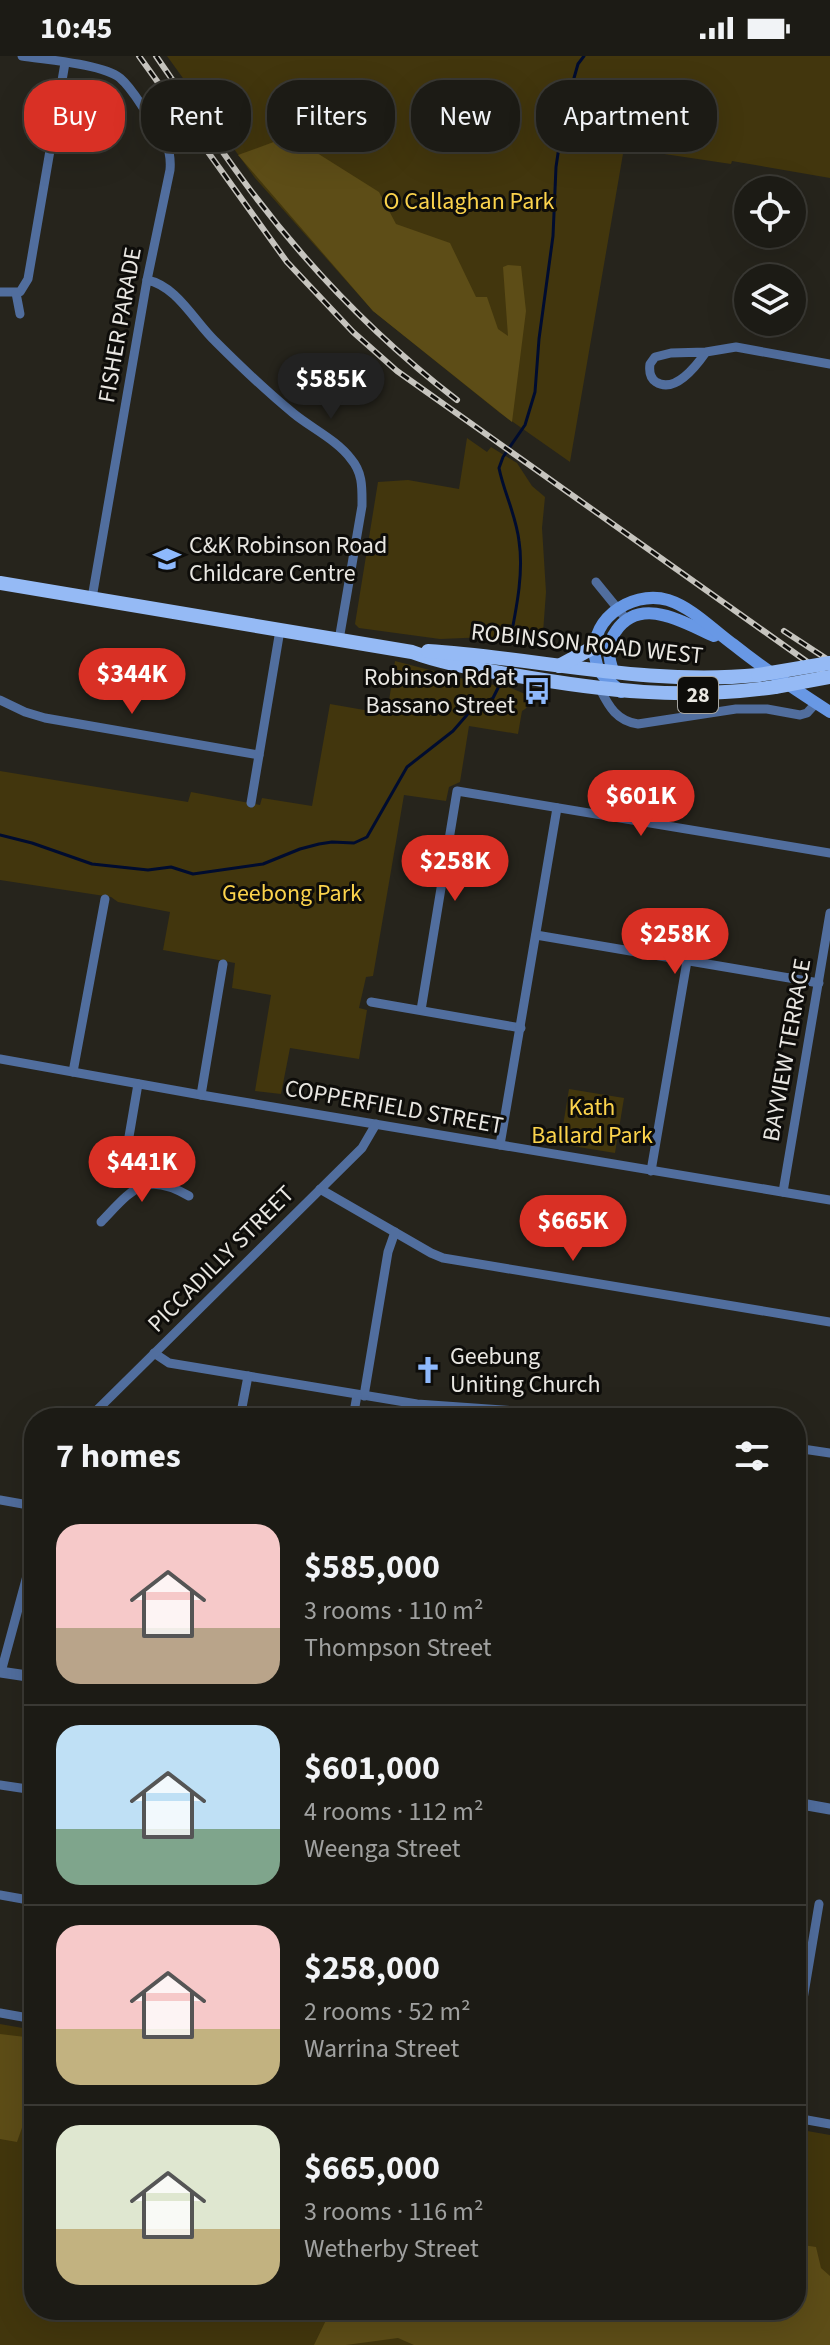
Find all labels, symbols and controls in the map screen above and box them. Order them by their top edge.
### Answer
text: 10:45 [40,7,112,50]
chip: Buy [24,80,125,152]
chip: Rent [141,80,251,152]
chip: Filters [267,80,395,152]
chip: New [411,80,520,152]
chip: Apartment [536,80,717,152]
map controls [734,176,806,336]
button: locate [734,176,806,248]
park label: O Callaghan Park [384,184,555,219]
street label: FISHER PARADE [89,245,151,405]
button: layers [734,264,806,336]
pin: $585K [275,353,387,421]
text: $585K [296,360,366,397]
place label: C&K Robinson Road Childcare Centre [189,528,387,591]
school or university icon: C&K Robinson Road Childcare Centre [152,544,182,574]
street label: ROBINSON ROAD WEST [469,614,705,674]
pin: $344K [76,648,188,716]
text: $344K [97,655,167,692]
place label: Robinson Rd at Bassano Street [364,660,515,723]
bus stop icon: Robinson Rd at Bassano Street [522,676,552,706]
road number: 28 [678,677,718,713]
pin: $601K [585,770,697,838]
text: $601K [606,777,676,814]
pin: $258K [399,835,511,903]
text: $258K [420,842,490,879]
park label: Geebong Park [222,876,362,911]
pin: $258K [619,908,731,976]
text: $258K [640,915,710,952]
street label: BAYVIEW TERRACE [754,956,820,1144]
street label: COPPERFIELD STREET [282,1071,506,1143]
park label: Kath Ballard Park [531,1090,653,1153]
pin: $441K [86,1136,198,1204]
text: $441K [107,1143,177,1180]
street label: PICCADILLY STREET [140,1177,303,1340]
pin: $665K [517,1195,629,1263]
text: $665K [538,1202,608,1239]
place label: Geebung Uniting Church [450,1339,600,1402]
church icon: Geebung Uniting Church [413,1355,443,1385]
text: 7 homes [56,1432,181,1481]
icon: filters [730,1434,774,1478]
text: $585,000 [304,1543,440,1592]
icon: home [120,1556,216,1652]
text: 3 rooms · 110 m² [304,1592,483,1629]
text: Thompson Street [304,1629,492,1666]
text: $601,000 [304,1744,440,1793]
icon: home [120,1757,216,1853]
text: 4 rooms · 112 m² [304,1793,483,1830]
text: Weenga Street [304,1830,461,1867]
text: $258,000 [304,1944,440,1993]
icon: home [120,1957,216,2053]
text: 2 rooms · 52 m² [304,1993,471,2030]
text: Warrina Street [304,2030,459,2067]
text: $665,000 [304,2144,440,2193]
icon: home [120,2157,216,2253]
text: 3 rooms · 116 m² [304,2193,483,2230]
text: Wetherby Street [304,2230,479,2267]

